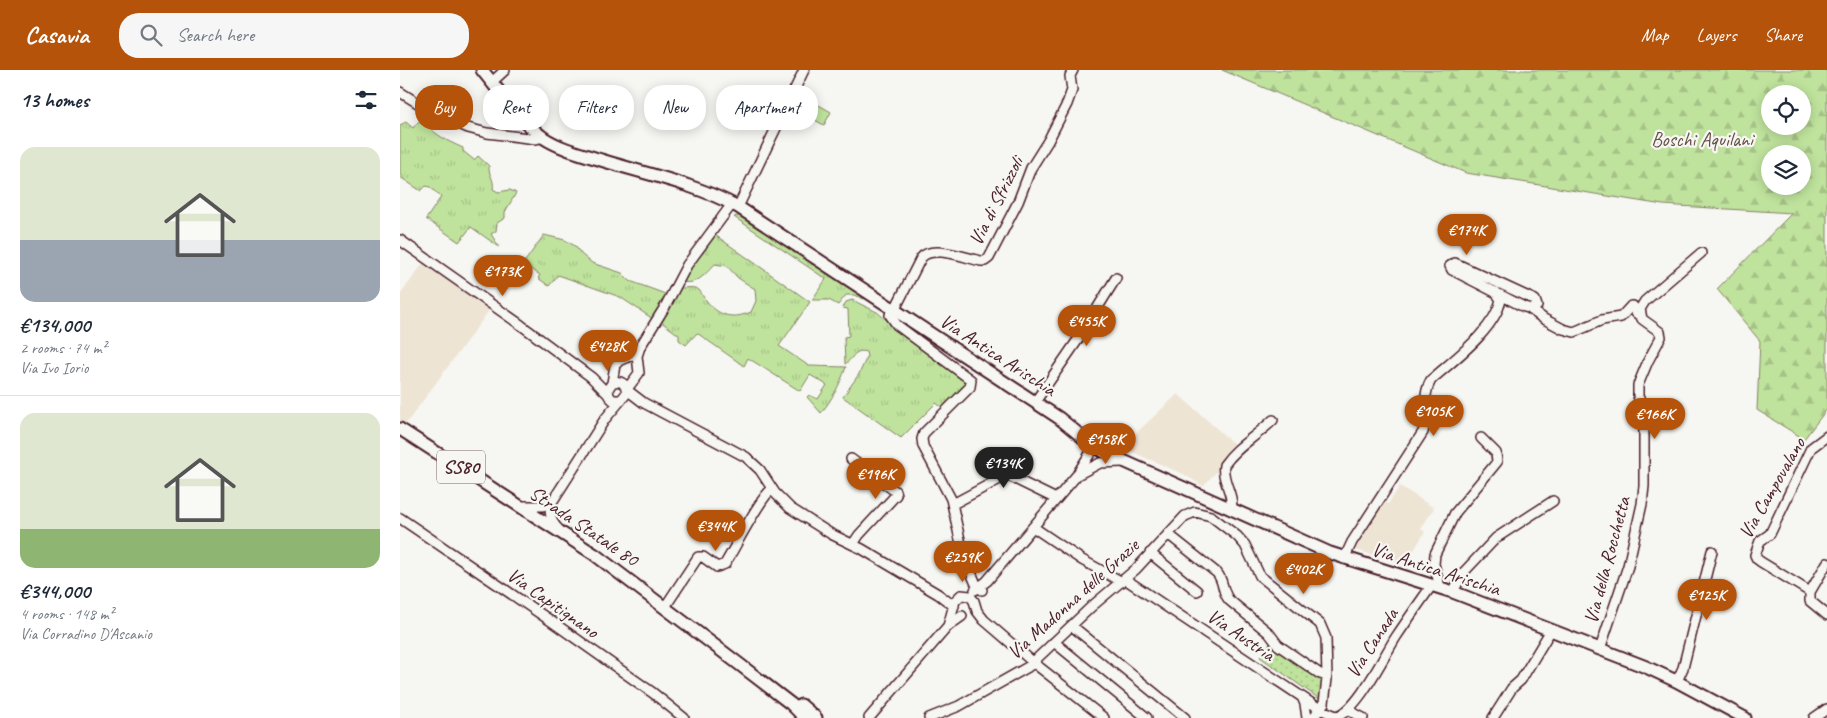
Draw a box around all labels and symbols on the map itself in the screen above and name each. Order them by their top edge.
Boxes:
park label: Boschi Aquilani [1651,127,1755,152]
street label: Via di Sfrizzoli [963,151,1030,249]
pin: €174K [1432,214,1502,256]
pin: €173K [468,254,538,297]
pin: €455K [1052,304,1122,347]
street label: Via Antica Arischia [935,308,1062,403]
pin: €428K [573,330,643,372]
pin: €105K [1399,394,1469,437]
pin: €166K [1620,398,1690,440]
pin: €158K [1071,422,1141,465]
street label: Via Campovalano [1733,432,1811,543]
pin: €134K [969,446,1039,489]
road number: SS80 [437,451,485,484]
pin: €196K [841,458,911,500]
street label: Strada Statale 80 [525,480,645,573]
street label: Via della Rocchetta [1578,493,1636,626]
pin: €344K [681,510,751,552]
street label: Via Madonna delle Grazie [1002,532,1145,665]
street label: Via Antica Arischia [1369,536,1505,602]
pin: €259K [928,540,998,583]
pin: €402K [1269,552,1339,595]
street label: Via Capitignano [502,562,604,644]
pin: €125K [1672,578,1742,621]
street label: Via Canada [1340,602,1405,682]
street label: Via Austria [1202,603,1281,668]

